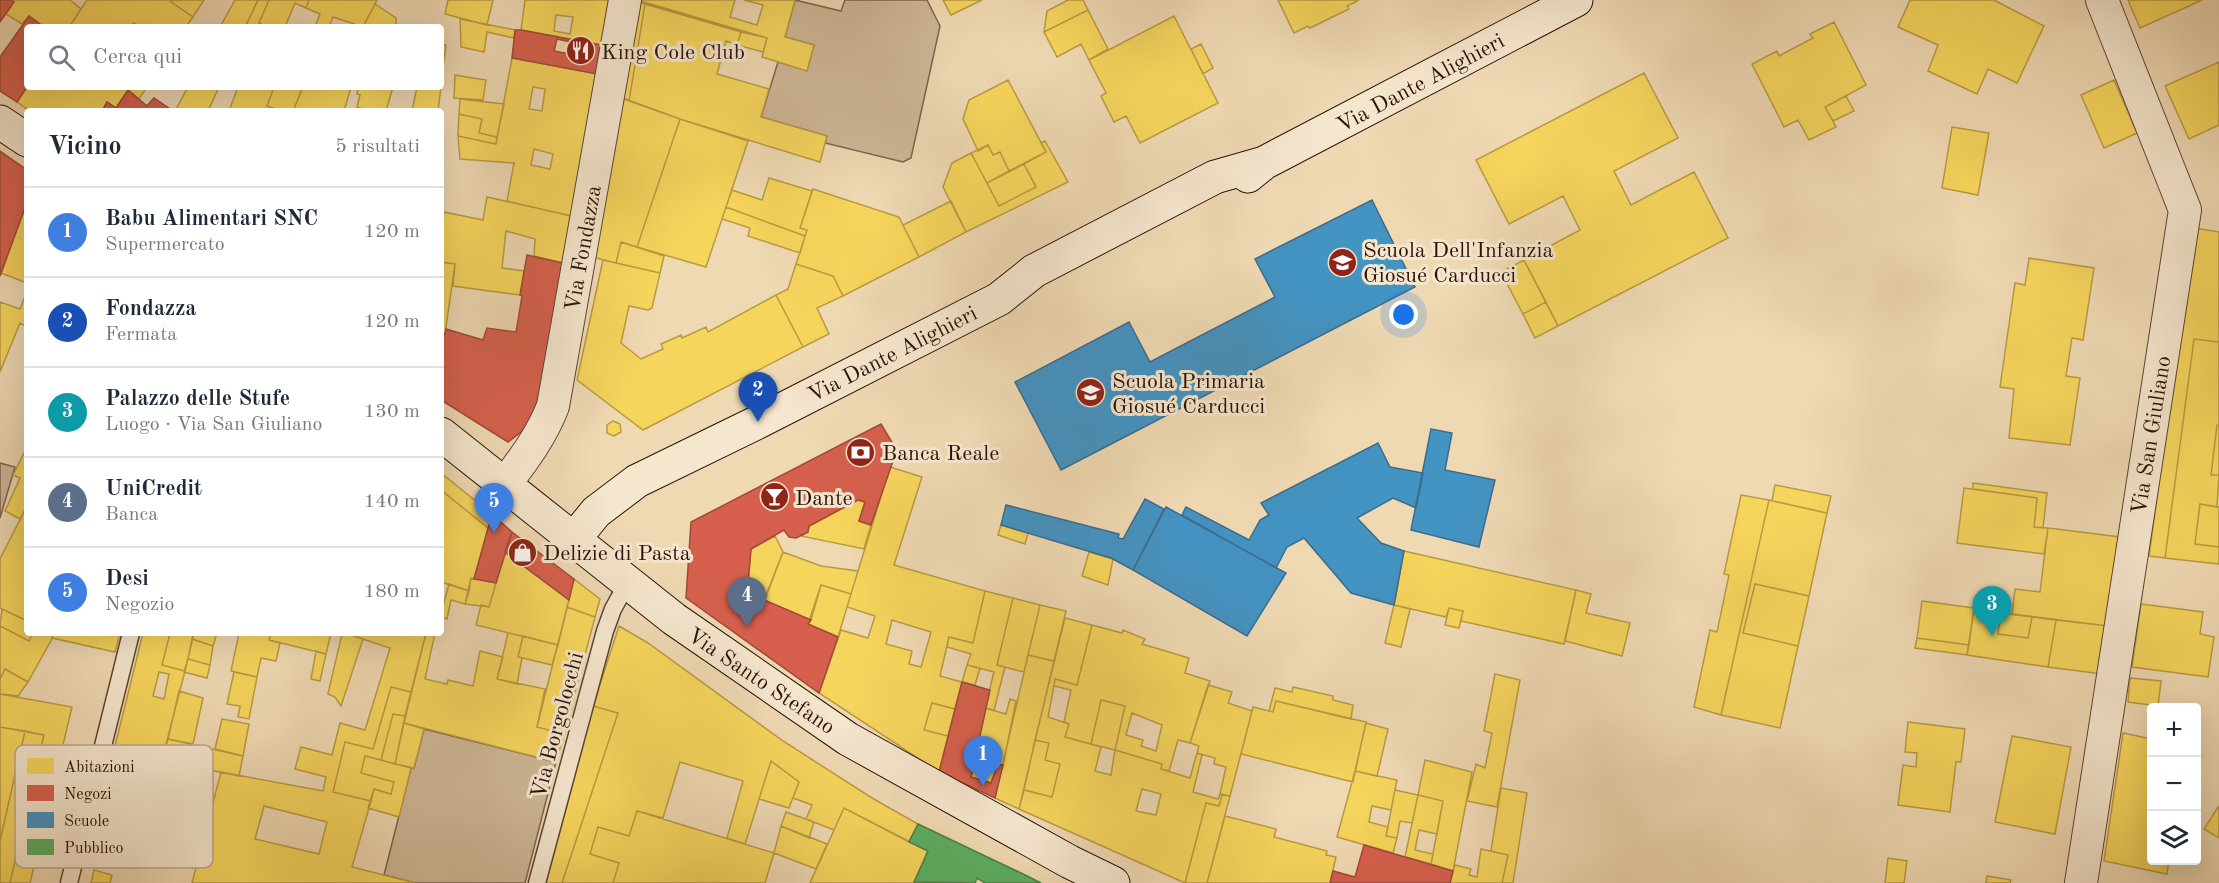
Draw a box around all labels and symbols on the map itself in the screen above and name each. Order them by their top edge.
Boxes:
street label: Via Dante Alighieri [1333,30,1508,137]
restaurant icon: King Cole Club [564,35,596,67]
place label: King Cole Club [601,42,745,64]
street label: Via Fondazza [562,183,606,313]
place label: Scuola Dell'Infanzia Giosué Carducci [1363,240,1553,287]
school or university icon: Scuola Dell'Infanzia Giosué Carducci [1326,246,1358,278]
your location [1389,300,1418,329]
street label: Via Dante Alighieri [805,303,981,407]
street label: Via San Giuliano [2129,354,2175,516]
place label: Scuola Primaria Giosué Carducci [1112,371,1265,418]
pin: 2 [738,372,777,422]
school or university icon: Scuola Primaria Giosué Carducci [1075,377,1107,409]
bank icon: Banca Reale [845,436,877,468]
place label: Banca Reale [882,443,999,465]
bar icon: Dante [758,481,790,513]
pin: 5 [474,484,514,533]
place label: Dante [795,488,853,510]
shop icon: Delizie di Pasta [506,536,538,568]
place label: Delizie di Pasta [543,543,691,565]
pin: 4 [728,578,766,627]
pin: 3 [1972,586,2012,636]
street label: Via Santo Stefano [683,624,839,739]
street label: Via Borgolocchi [528,650,588,801]
pin: 1 [964,736,1002,786]
legend [15,745,213,868]
text: Abitazioni [64,760,135,776]
text: Negozi [64,787,112,803]
text: Scuole [64,814,109,830]
text: Pubblico [64,841,123,857]

